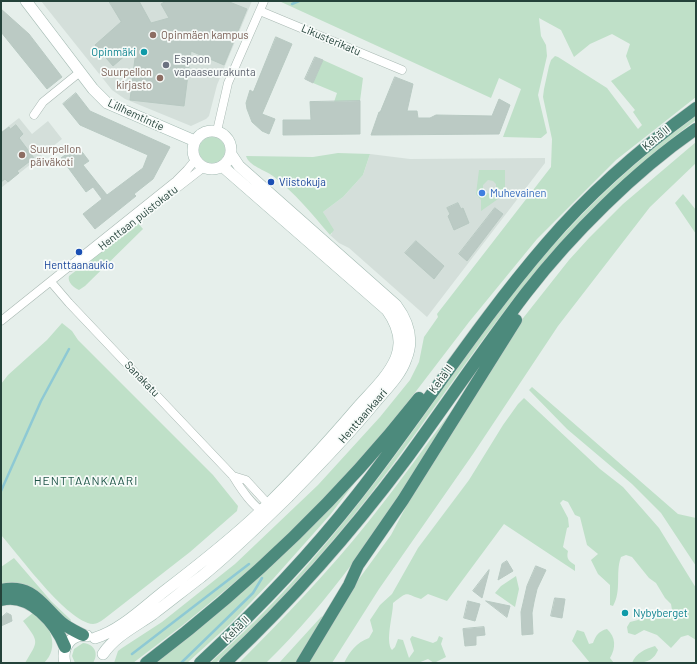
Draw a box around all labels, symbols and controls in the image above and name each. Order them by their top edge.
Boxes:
street label: Likusterikatu [299,22,363,58]
place label: Opinmäen kampus [161,28,249,42]
marker: Opinmäen kampus [148,30,158,40]
place label: Opinmäki [91,45,136,59]
marker: Opinmäki [139,47,149,57]
place label: Espoon vapaaseurakunta [174,52,256,78]
marker: Espoon vapaaseurakunta [161,60,171,70]
place label: Suurpellon kirjasto [101,65,152,91]
marker: Suurpellon kirjasto [155,73,165,83]
street label: Lillhemtintie [106,96,166,134]
street label: Kehä II [639,123,673,153]
place label: Suurpellon päiväkoti [30,142,81,168]
marker: Suurpellon päiväkoti [17,150,27,160]
place label: Viistokuja [279,175,326,189]
marker: Viistokuja [266,177,276,187]
street label: Henttaan puistokatu [96,183,180,253]
place label: Muhevainen [490,186,547,200]
marker: Muhevainen [477,188,487,198]
marker: Henttaanaukio [74,247,84,257]
place label: Henttaanaukio [44,258,114,272]
street label: Sanakatu [122,358,162,400]
street label: Kehä II [426,362,456,396]
street label: Henttaankaari [336,386,390,446]
district label: HENTTAANKAARI [34,474,138,488]
place label: Nybyberget [633,606,688,620]
marker: Nybyberget [620,608,630,618]
street label: Kehä II [220,613,252,645]

